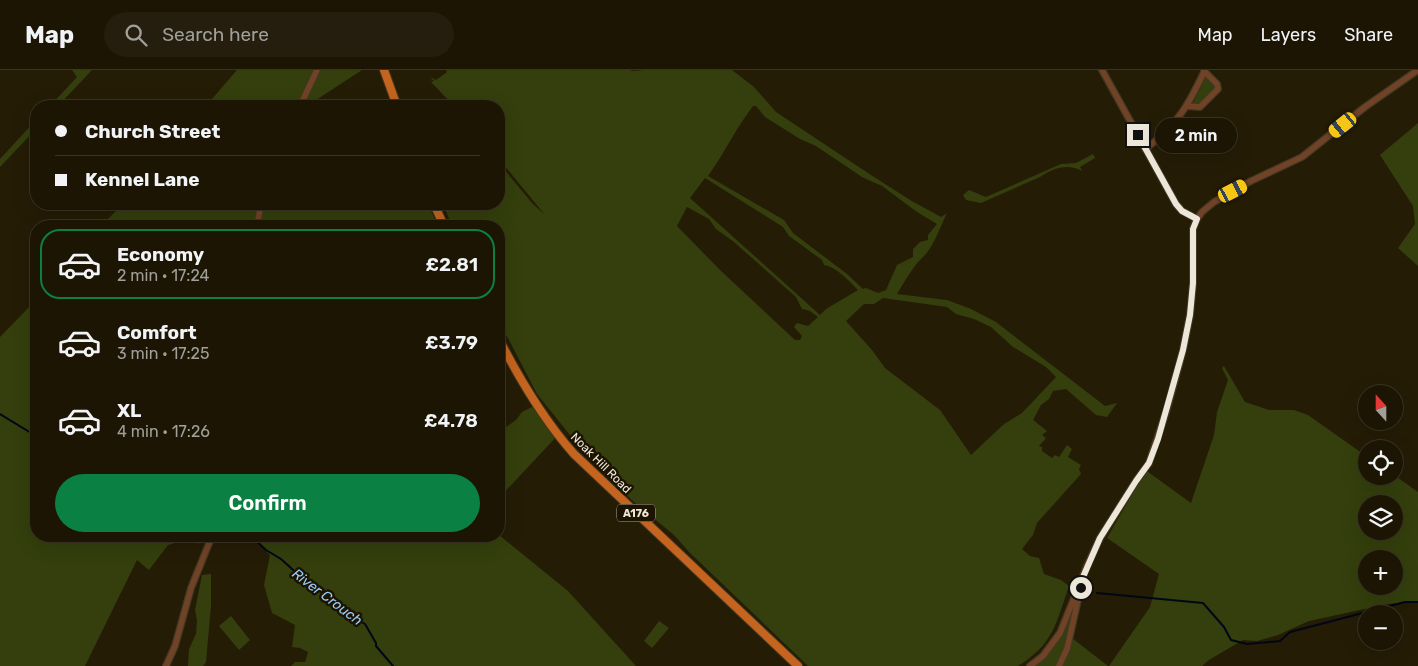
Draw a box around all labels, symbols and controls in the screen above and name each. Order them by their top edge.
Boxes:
search box [104,12,454,57]
text: Map [25,21,74,49]
icon: search [122,21,150,49]
text: Search here [162,23,269,46]
text: Map [1198,24,1233,46]
text: Layers [1261,24,1316,46]
text: Share [1344,24,1393,46]
car [1326,110,1359,140]
callout: 2 min [1156,118,1238,152]
text: Church Street [85,120,220,143]
route end [1127,124,1149,146]
text: 2 min [1175,126,1217,145]
text: Kennel Lane [85,168,200,191]
car [1216,178,1249,204]
icon: car [57,242,102,287]
text: Economy [117,243,204,266]
text: £2.81 [426,253,478,276]
text: 2 min · 17:24 [117,266,210,285]
icon: car [57,320,102,365]
text: Comfort [117,321,197,344]
text: £3.79 [425,331,478,354]
text: 3 min · 17:25 [117,344,210,363]
north arrow [1358,385,1402,430]
map controls [1358,385,1403,650]
icon: car [57,398,102,443]
text: XL [117,399,141,422]
text: £4.78 [424,409,478,432]
text: 4 min · 17:26 [117,422,210,441]
street label: Noak Hill Road [568,430,634,496]
button: locate [1358,440,1403,485]
button: Confirm [55,474,480,532]
button: layers [1358,495,1403,540]
road number: A176 [617,504,655,522]
button: + [1358,550,1403,595]
water label: River Crouch [288,565,366,629]
route start [1070,577,1092,599]
button: − [1358,605,1403,650]

